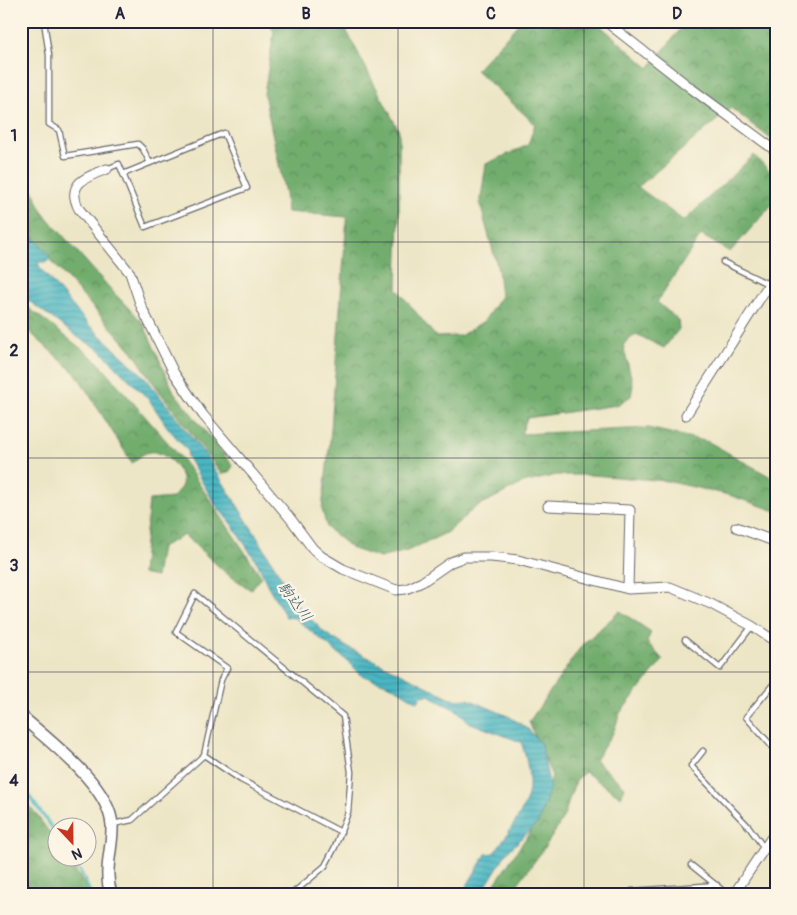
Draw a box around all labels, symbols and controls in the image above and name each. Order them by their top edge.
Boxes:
text: A [115,4,126,24]
text: B [301,4,311,24]
text: C [486,4,496,24]
text: D [672,4,682,24]
text: 1 [11,126,17,146]
text: 2 [10,341,19,361]
text: 3 [10,556,19,576]
water label: 駒込川 [274,578,316,626]
text: 4 [9,771,19,791]
north arrow [48,818,98,868]
text: N [69,844,84,863]

